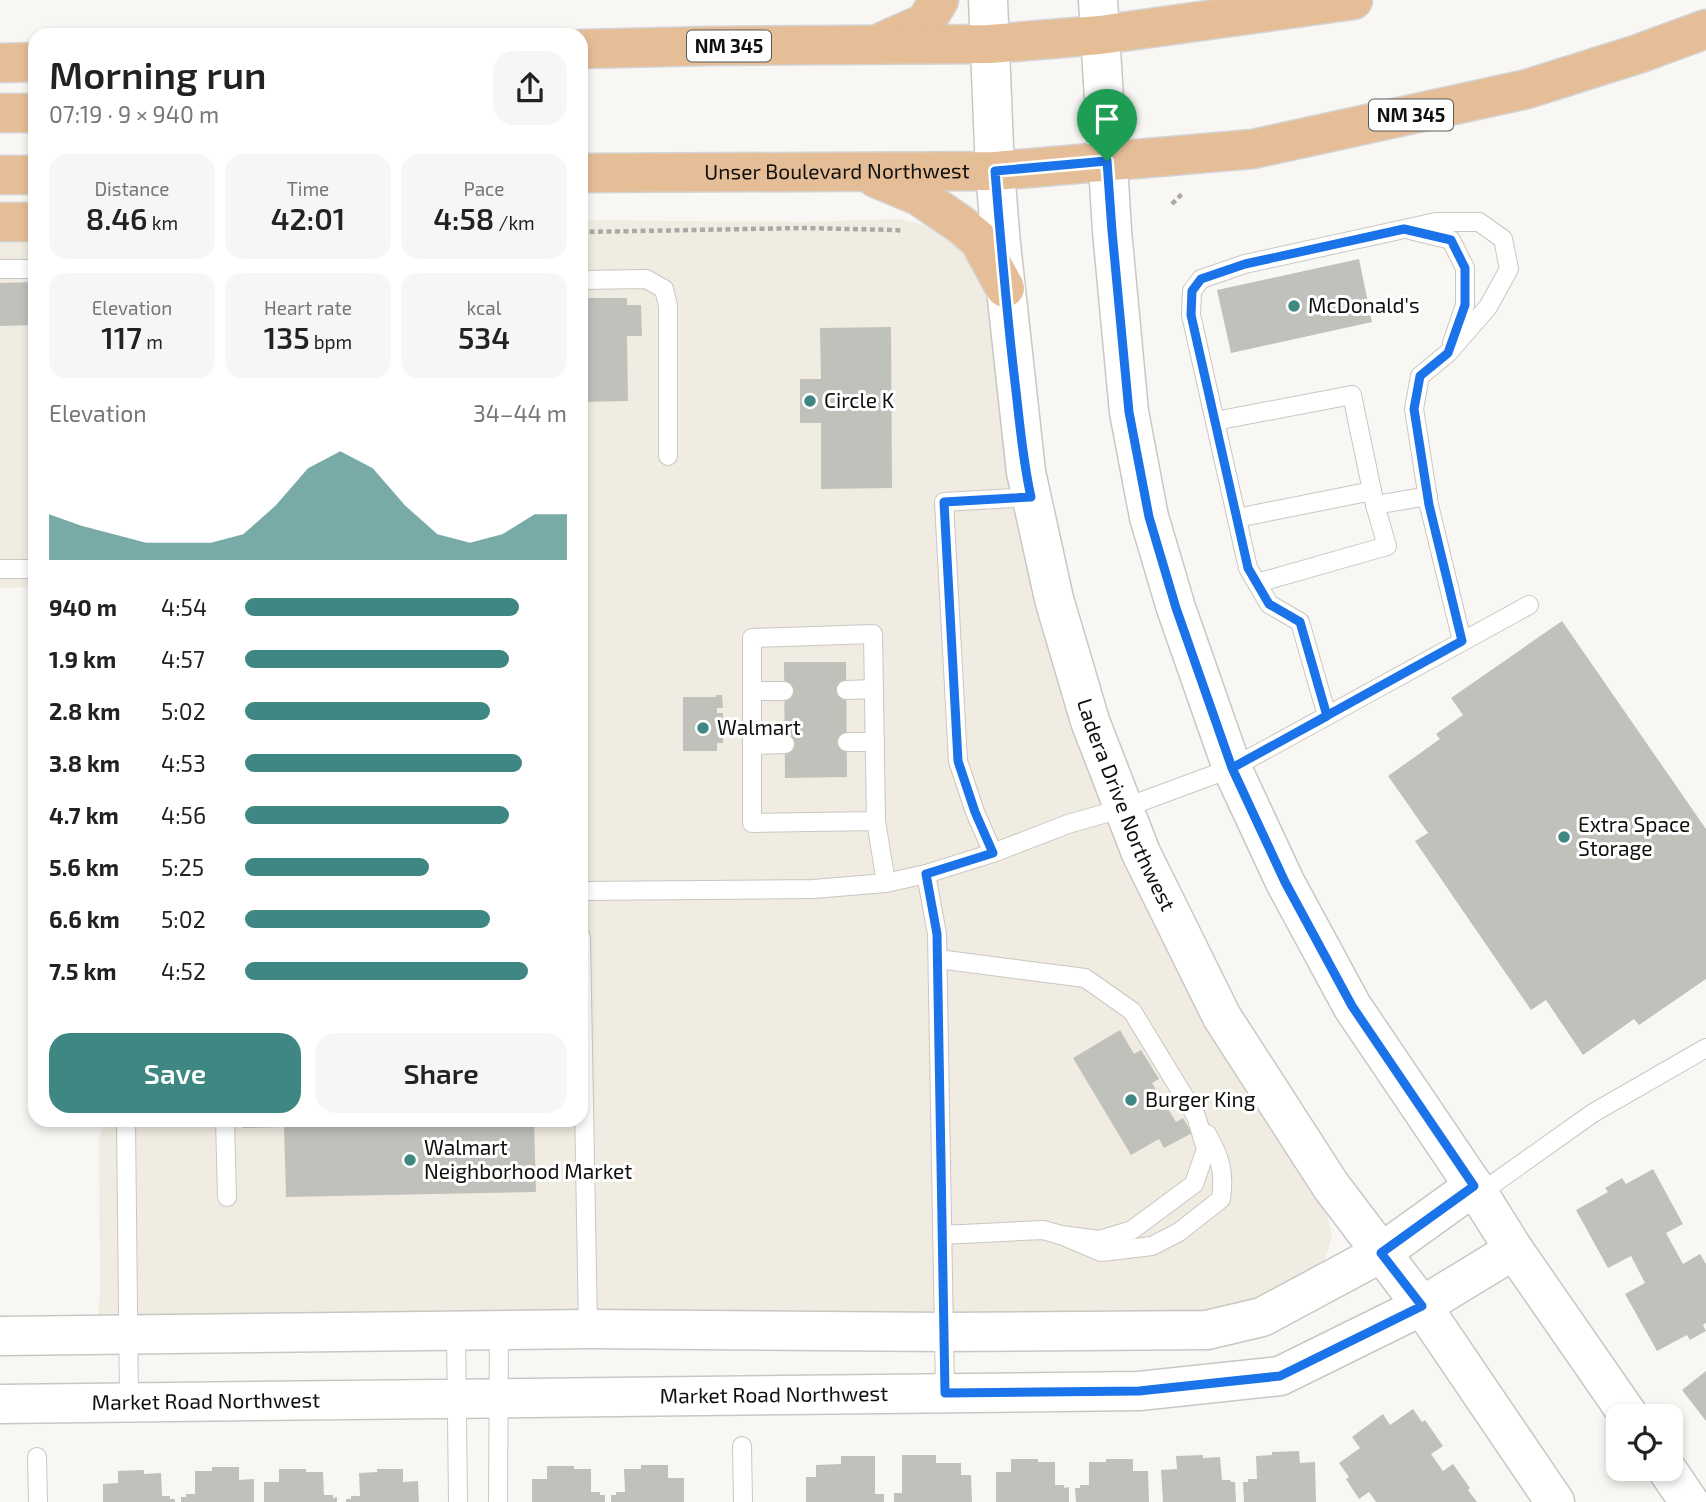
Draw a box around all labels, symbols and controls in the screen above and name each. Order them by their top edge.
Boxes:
road number: NM 345 [687,30,771,61]
text: Morning run [49,51,267,97]
button: share [493,51,567,125]
pin [1077,89,1137,161]
road number: NM 345 [1369,99,1453,130]
text: 07:19 · 9 × 940 m [49,100,219,128]
icon: arrive [1088,100,1126,138]
street label: Unser Boulevard Northwest [704,157,970,183]
text: Distance [94,177,170,200]
text: Time [287,177,329,200]
text: Pace [464,177,504,200]
text: 8.46 [86,200,148,236]
text: 42:01 [271,200,345,236]
text: 4:58 [433,200,494,236]
text: km [148,211,178,234]
text: /km [494,211,535,234]
place label: McDonald's [1308,292,1420,317]
text: Elevation [92,296,172,319]
text: Heart rate [264,296,352,319]
text: kcal [467,296,501,319]
marker: McDonald's [1286,298,1302,314]
text: 117 [101,319,142,355]
text: 135 [264,319,310,355]
text: 534 [458,319,510,355]
text: m [142,330,163,353]
text: bpm [310,330,352,353]
place label: Circle K [824,387,895,412]
marker: Circle K [802,393,818,409]
text: Elevation [49,399,147,427]
text: 34–44 m [473,399,567,427]
text: 940 m [49,593,117,621]
text: 4:54 [161,593,207,621]
text: 1.9 km [49,645,116,673]
text: 4:57 [161,645,205,673]
street label: Ladera Drive Northwest [1073,695,1182,915]
text: 2.8 km [49,697,120,725]
text: 5:02 [161,697,206,725]
place label: Walmart [717,714,801,739]
marker: Walmart [695,720,711,736]
text: 3.8 km [49,749,120,777]
text: 4:53 [161,749,206,777]
text: 4.7 km [49,801,119,829]
text: 4:56 [161,801,206,829]
place label: Extra Space Storage [1578,811,1690,860]
marker: Extra Space Storage [1556,829,1572,845]
text: 5.6 km [49,853,119,881]
text: 5:25 [161,853,204,881]
text: 6.6 km [49,905,120,933]
text: 5:02 [161,905,206,933]
text: 7.5 km [49,957,117,985]
text: 4:52 [161,957,206,985]
button: Save [49,1033,301,1113]
button: Share [315,1033,567,1113]
place label: Burger King [1145,1086,1256,1111]
marker: Burger King [1123,1092,1139,1108]
place label: Walmart Neighborhood Market [424,1134,632,1183]
marker: Walmart Neighborhood Market [402,1152,418,1168]
street label: Market Road Northwest [660,1380,888,1407]
street label: Market Road Northwest [92,1386,320,1414]
map controls [1606,1404,1683,1481]
button: locate [1606,1404,1683,1481]

